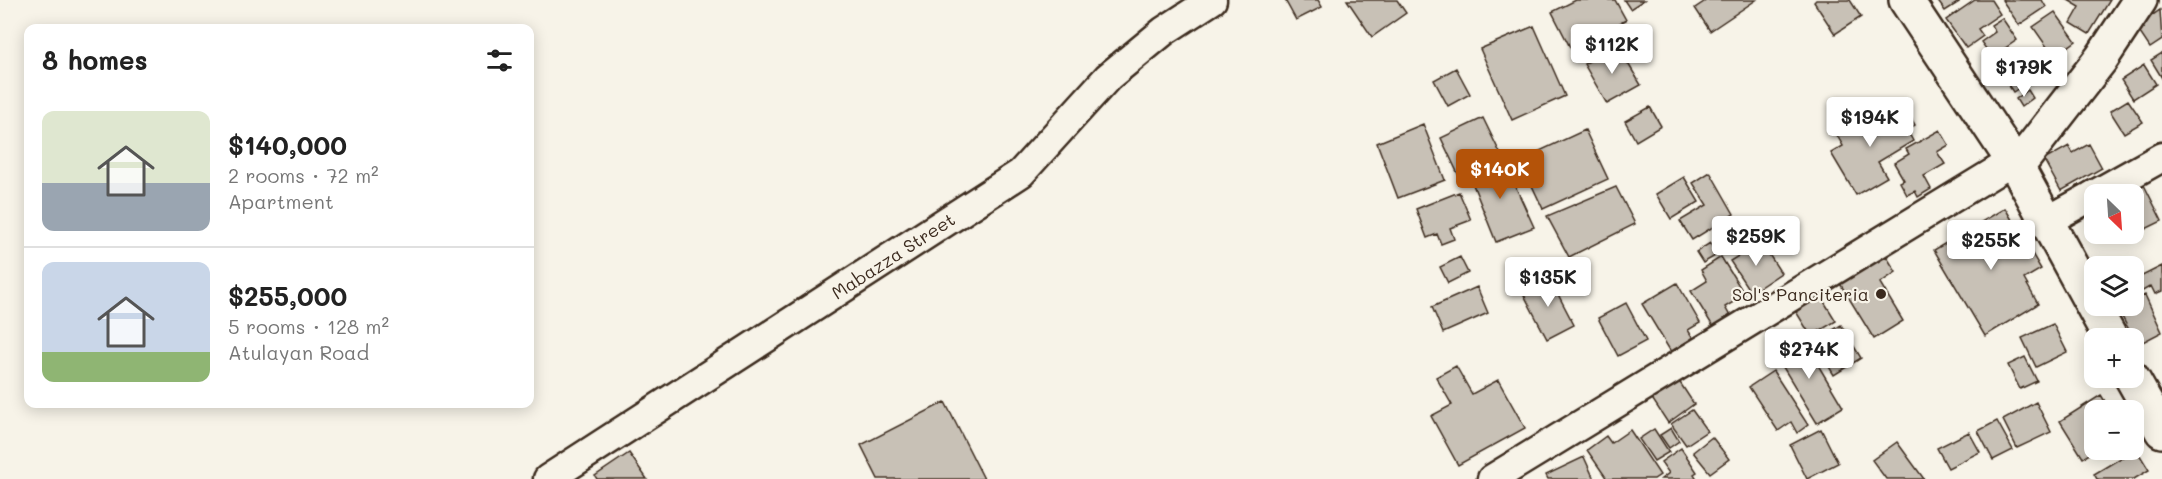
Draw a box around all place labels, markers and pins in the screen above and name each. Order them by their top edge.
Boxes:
pin: $112K [1570,24,1654,75]
pin: $179K [1982,47,2066,98]
pin: $194K [1828,97,1912,148]
pin: $140K [1458,149,1542,200]
pin: $259K [1714,216,1798,267]
pin: $255K [1949,220,2033,271]
pin: $135K [1506,257,1590,308]
place label: Sol's Panciteria [1732,282,1869,306]
marker: Sol's Panciteria [1874,287,1888,301]
pin: $274K [1767,329,1851,380]

